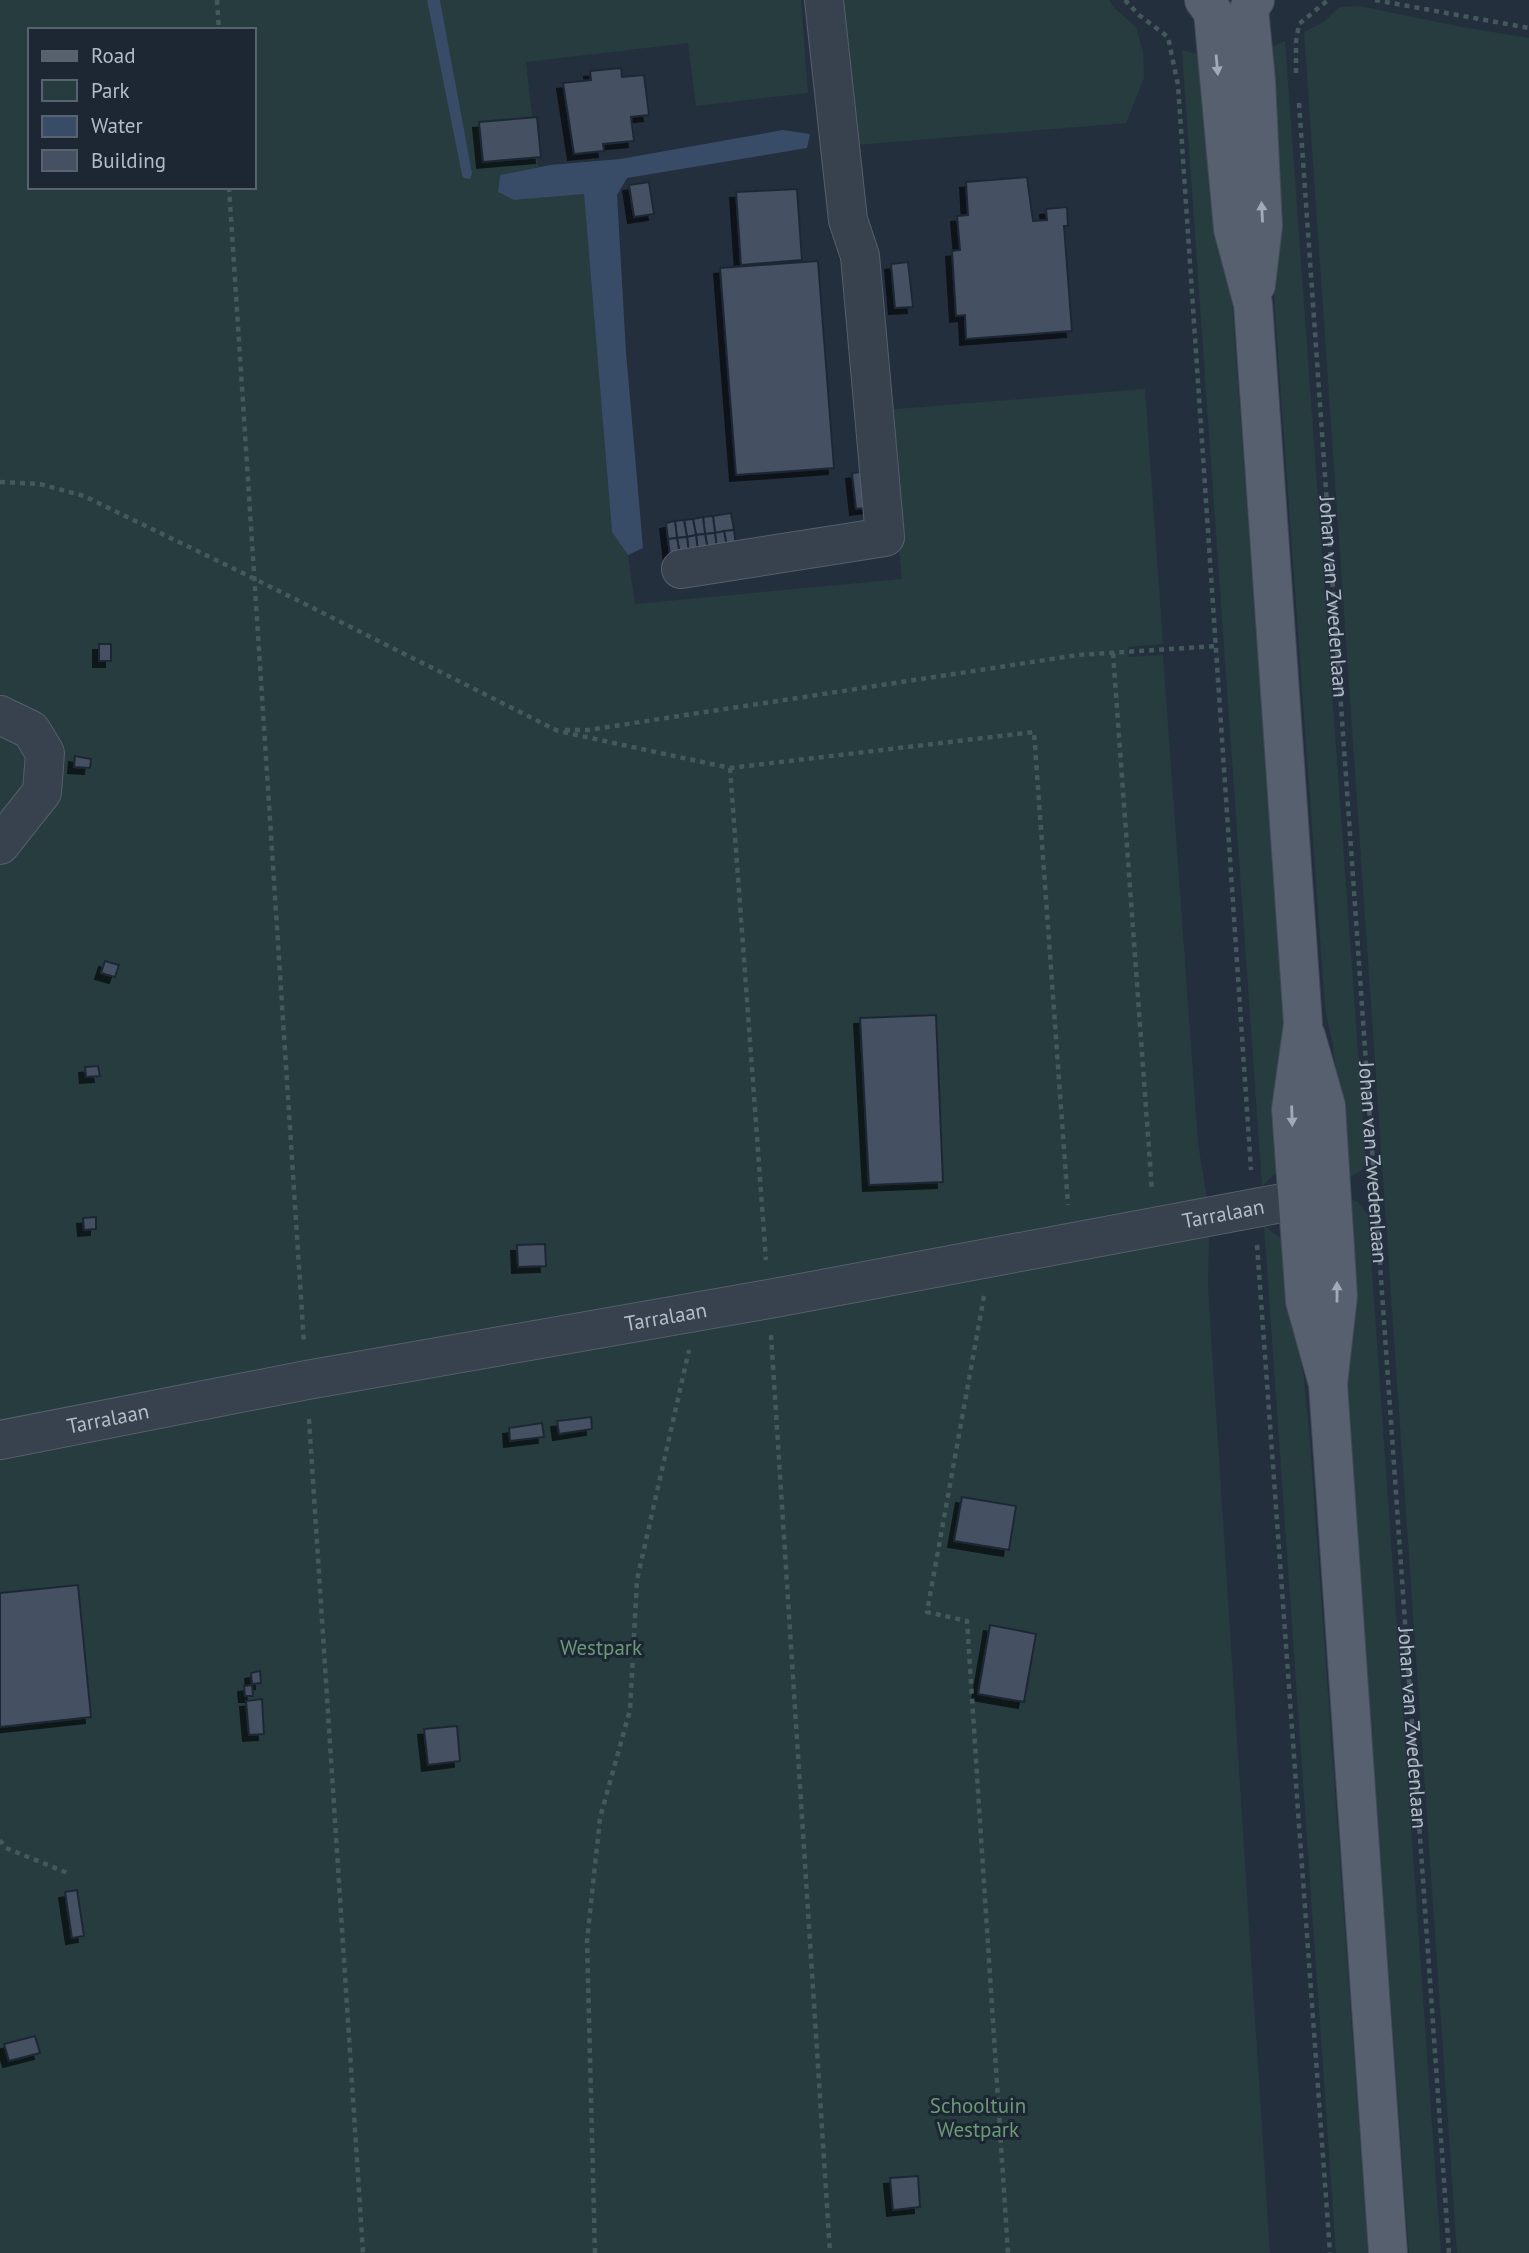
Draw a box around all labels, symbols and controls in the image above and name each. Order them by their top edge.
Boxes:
legend [28,28,256,189]
text: Road [91,42,135,69]
one-way arrow [1212,54,1223,76]
text: Park [91,77,130,104]
text: Water [91,112,143,139]
text: Building [91,147,166,174]
one-way arrow [1257,201,1268,223]
street label: Johan van Zwedenlaan [1313,494,1354,698]
street label: Johan van Zwedenlaan [1353,1060,1394,1264]
one-way arrow [1286,1106,1298,1128]
street label: Tarralaan [1180,1193,1266,1234]
one-way arrow [1331,1281,1343,1303]
street label: Tarralaan [622,1296,709,1337]
street label: Tarralaan [65,1397,151,1440]
street label: Johan van Zwedenlaan [1392,1625,1433,1830]
park label: Westpark [560,1634,642,1661]
park label: Schooltuin Westpark [930,2092,1026,2143]

